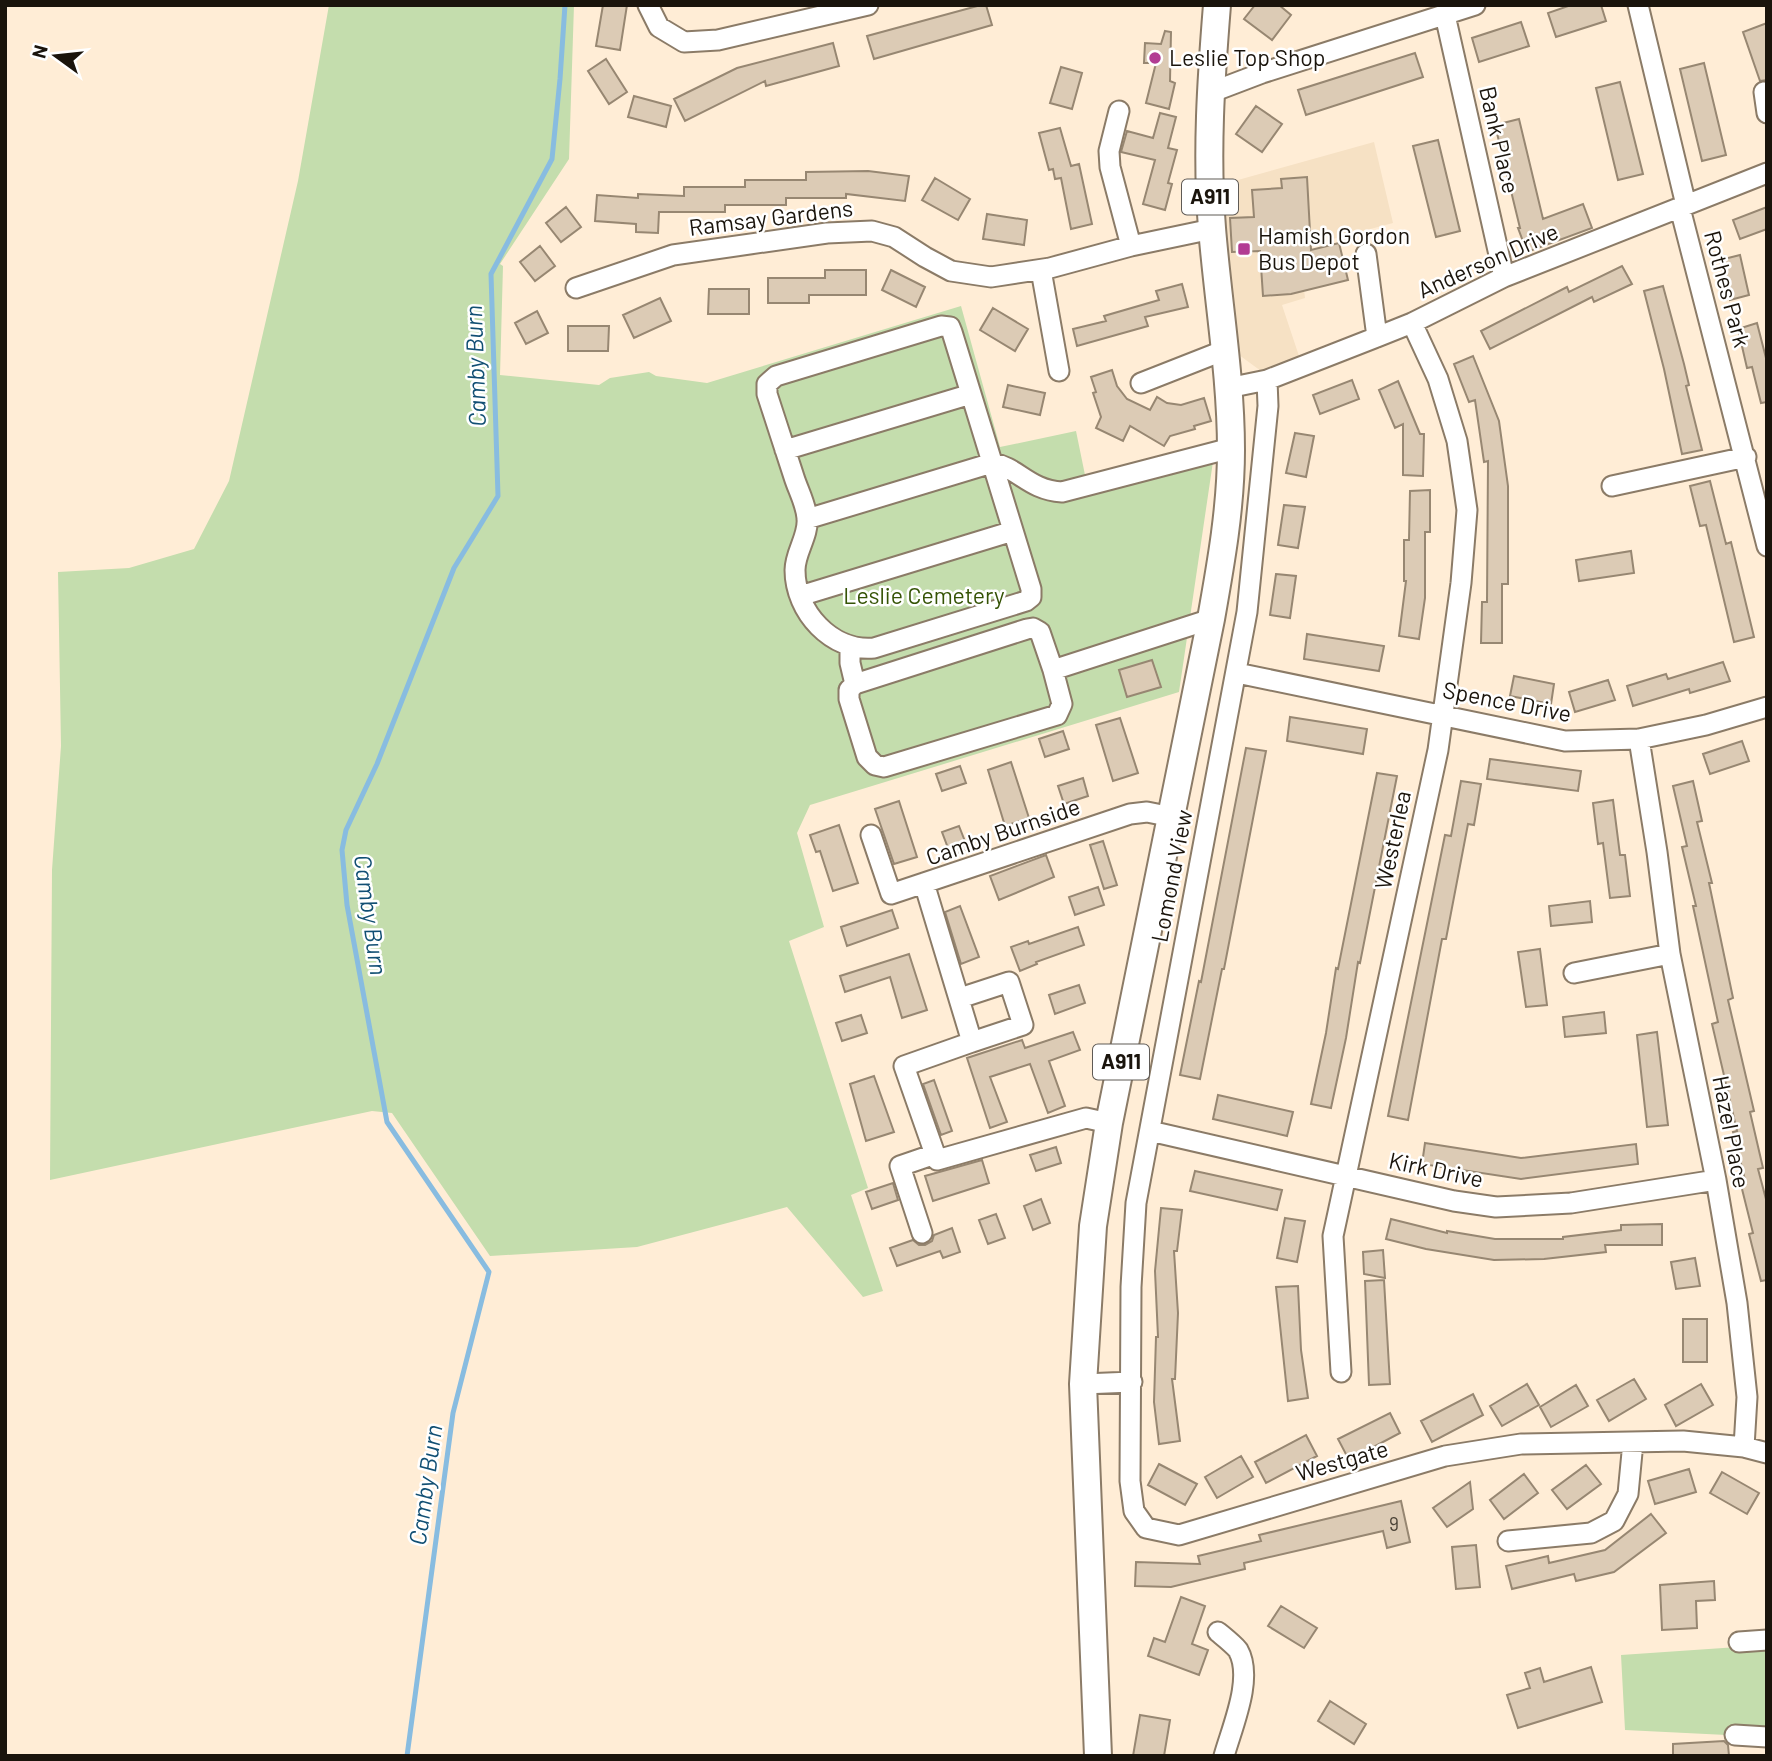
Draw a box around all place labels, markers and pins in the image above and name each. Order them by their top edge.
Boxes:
place label: Leslie Top Shop [1169,43,1325,71]
marker: Leslie Top Shop [1147,50,1163,66]
place label: Hamish Gordon Bus Depot [1258,221,1410,275]
marker: Hamish Gordon Bus Depot [1236,241,1252,257]

